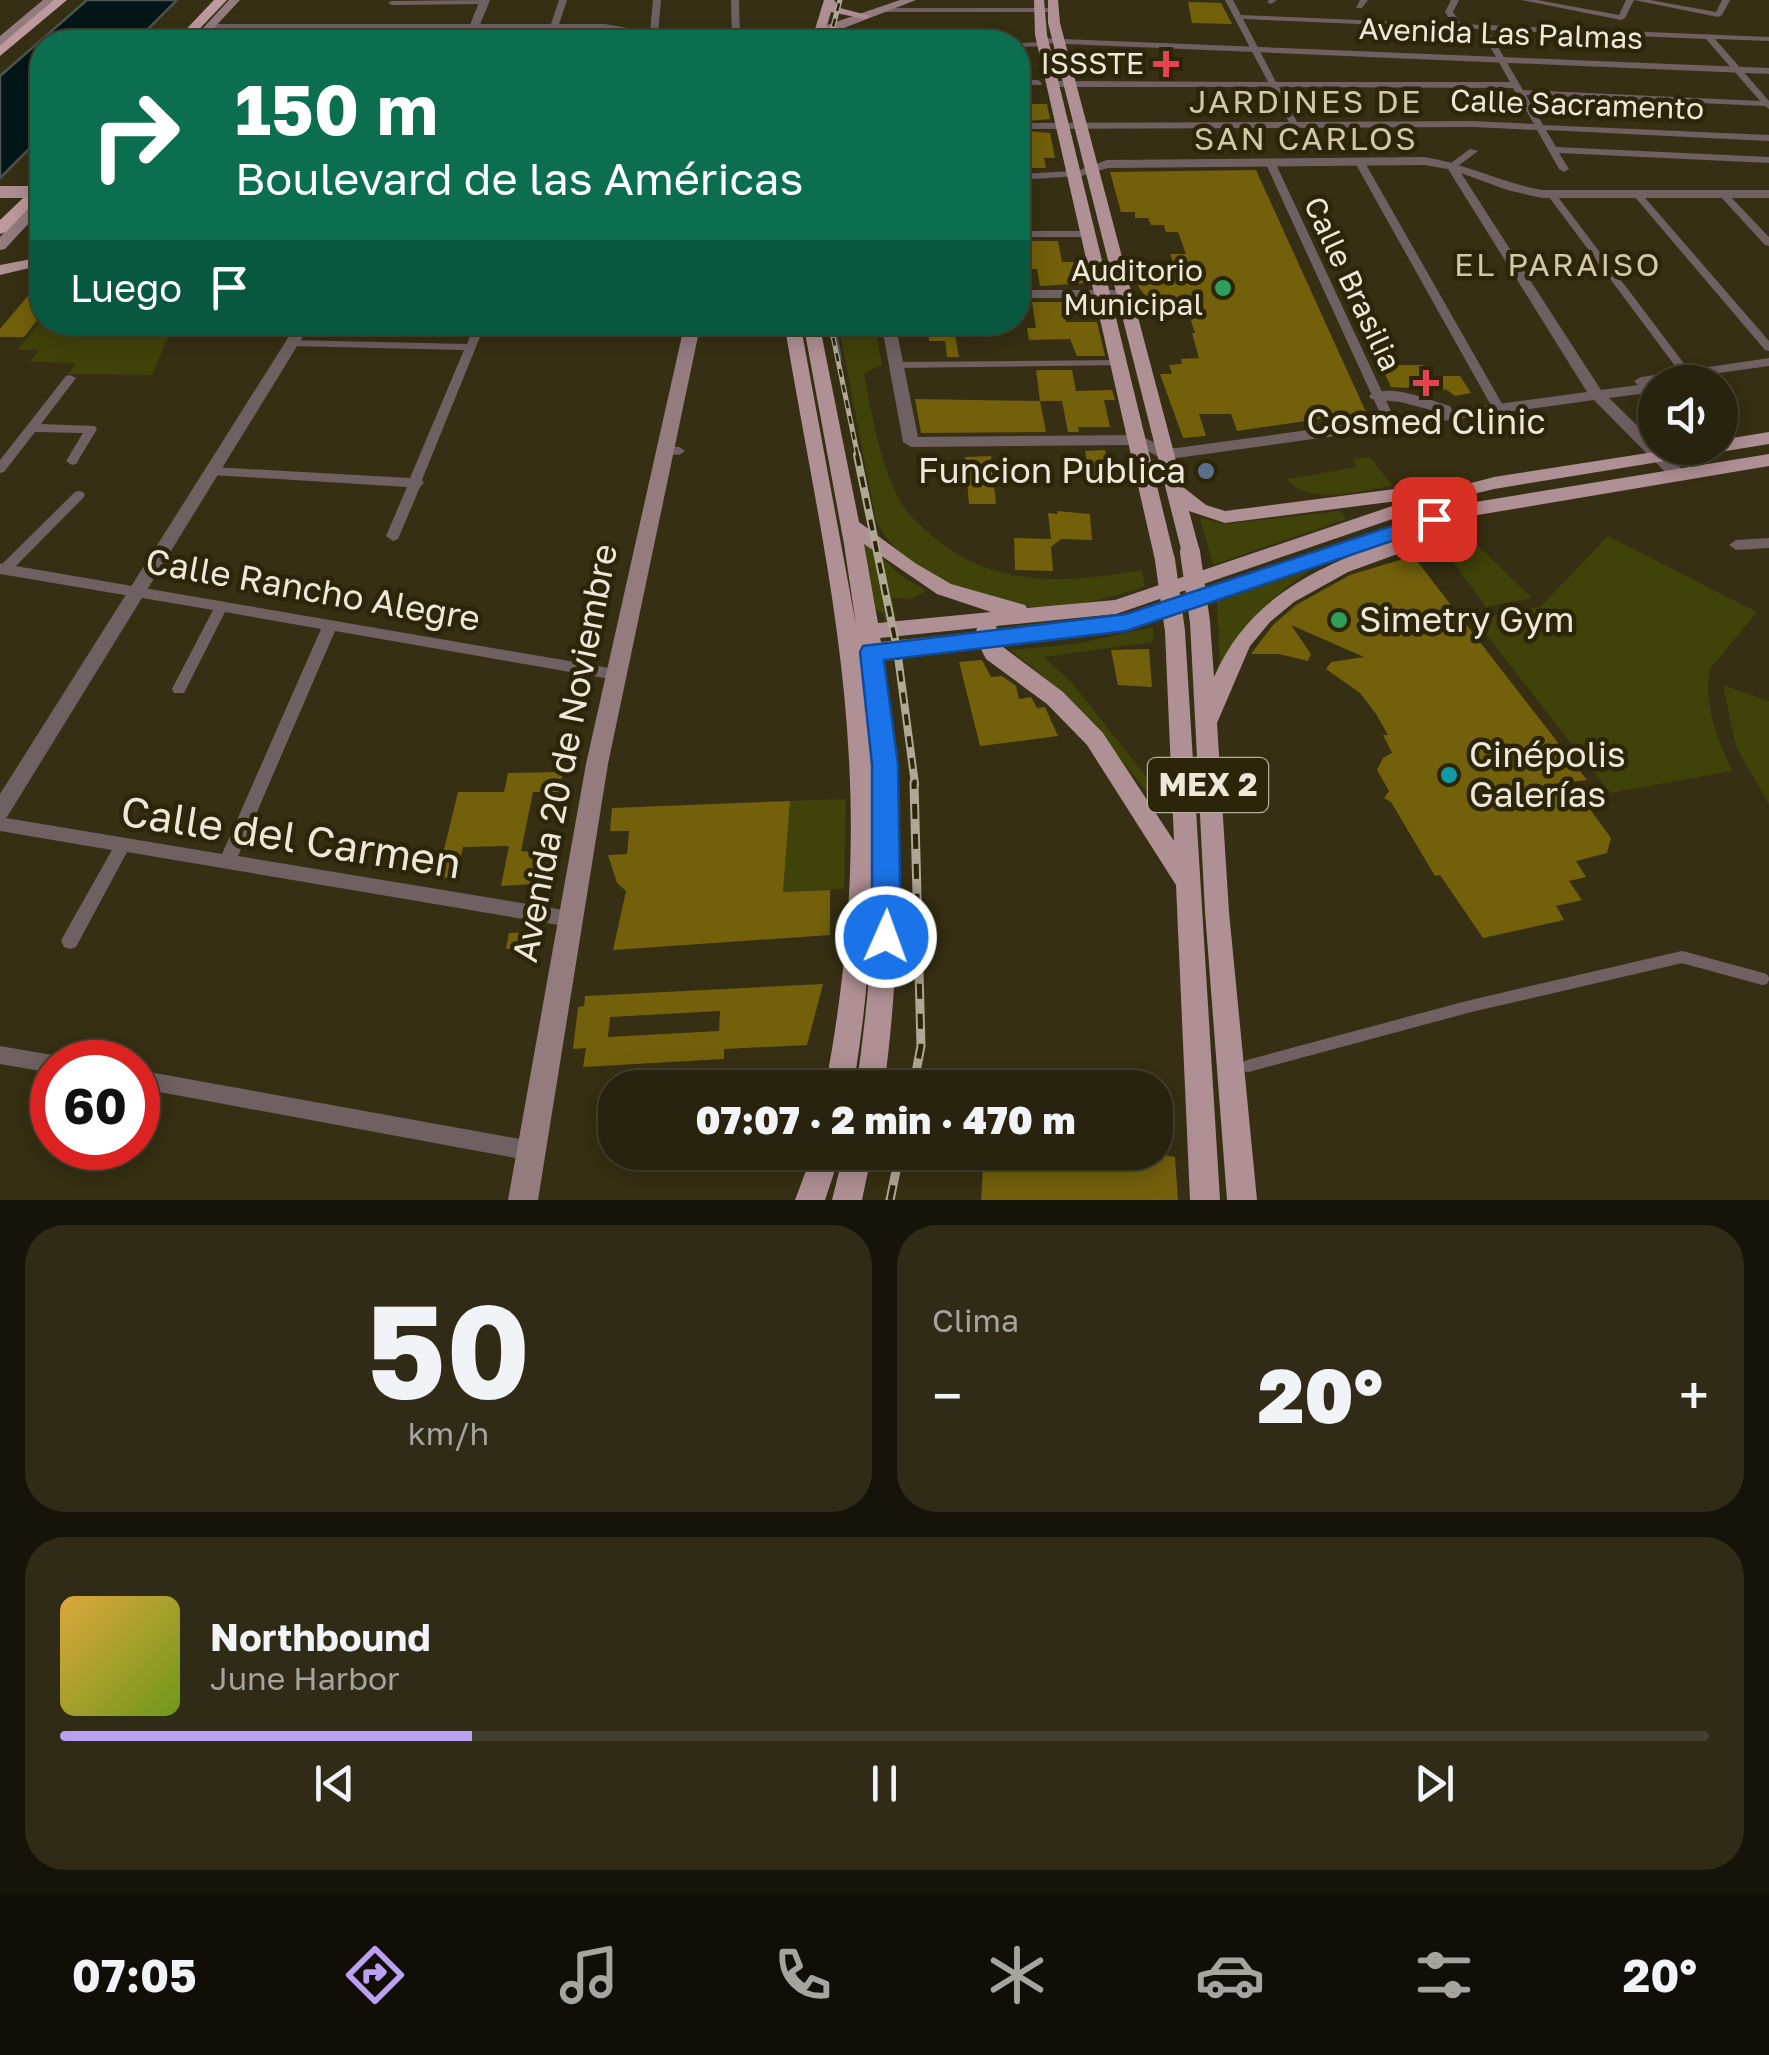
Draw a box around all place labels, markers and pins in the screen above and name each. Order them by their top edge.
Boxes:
place label: ISSSTE [1040,45,1144,81]
marker: ISSSTE [1153,51,1179,77]
place label: Auditorio Municipal [1063,252,1203,322]
marker: Auditorio Municipal [1212,277,1234,299]
marker: Cosmed Clinic [1413,370,1439,396]
place label: Cosmed Clinic [1306,400,1546,442]
place label: Funcion Publica [918,449,1186,491]
marker: Funcion Publica [1195,460,1217,482]
pin [1392,477,1477,562]
place label: Simetry Gym [1359,598,1574,640]
marker: Simetry Gym [1328,609,1350,631]
place label: Cinépolis Galerías [1469,733,1626,815]
marker: Cinépolis Galerías [1438,764,1460,786]

